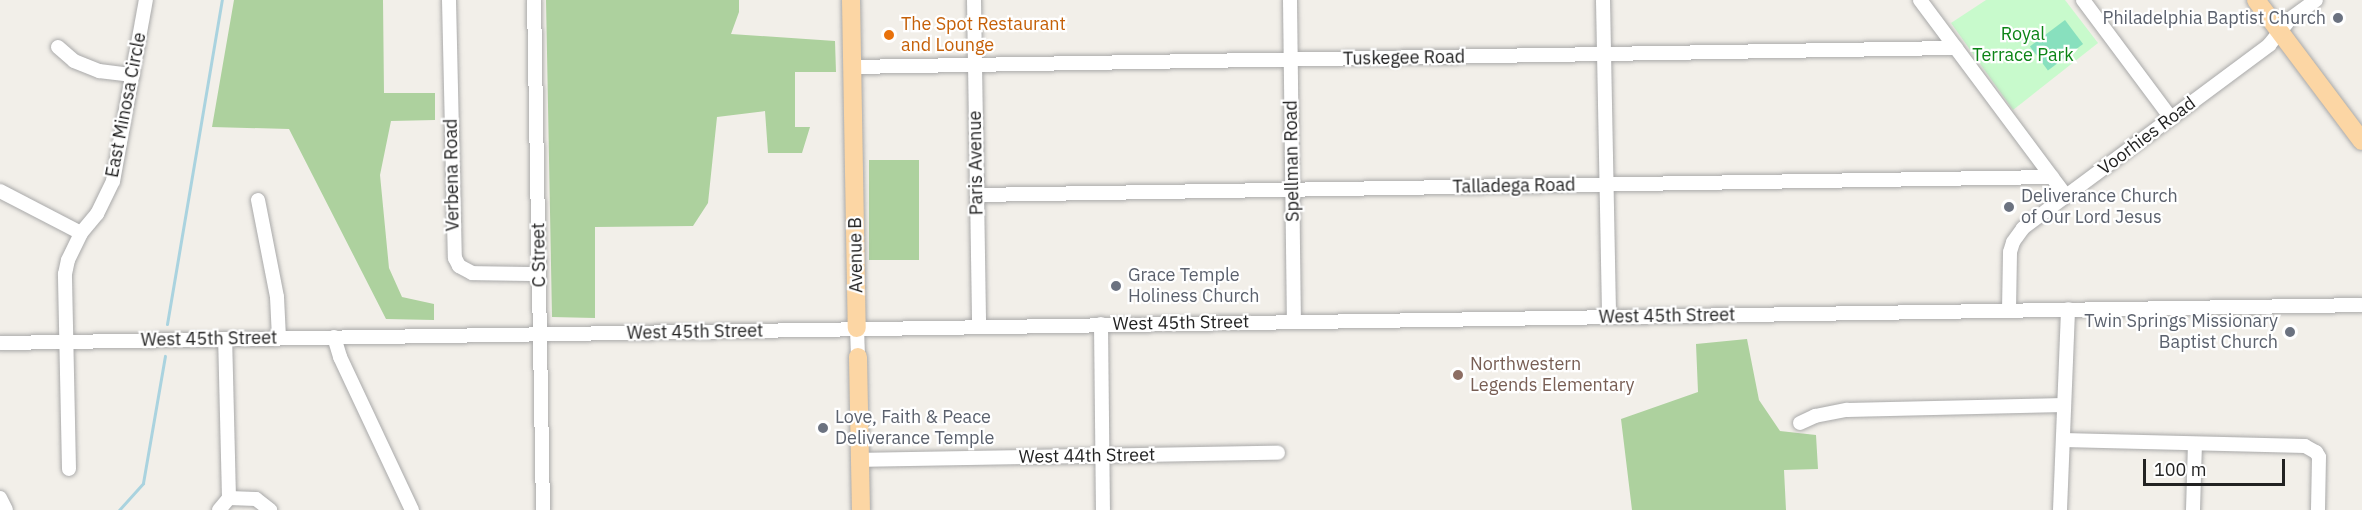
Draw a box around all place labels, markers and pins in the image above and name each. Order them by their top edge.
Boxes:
place label: Philadelphia Baptist Church [2102,7,2326,29]
marker: Philadelphia Baptist Church [2331,11,2345,25]
place label: The Spot Restaurant and Lounge [901,14,1066,57]
marker: The Spot Restaurant and Lounge [882,28,896,42]
place label: Deliverance Church of Our Lord Jesus [2021,186,2178,228]
marker: Deliverance Church of Our Lord Jesus [2002,200,2016,214]
place label: Grace Temple Holiness Church [1128,265,1259,308]
marker: Grace Temple Holiness Church [1109,279,1123,293]
place label: Twin Springs Missionary Baptist Church [2084,311,2278,354]
marker: Twin Springs Missionary Baptist Church [2283,325,2297,339]
place label: Northwestern Legends Elementary [1470,354,1634,397]
marker: Northwestern Legends Elementary [1451,368,1465,382]
place label: Love, Faith & Peace Deliverance Temple [835,407,994,450]
marker: Love, Faith & Peace Deliverance Temple [816,421,830,435]

